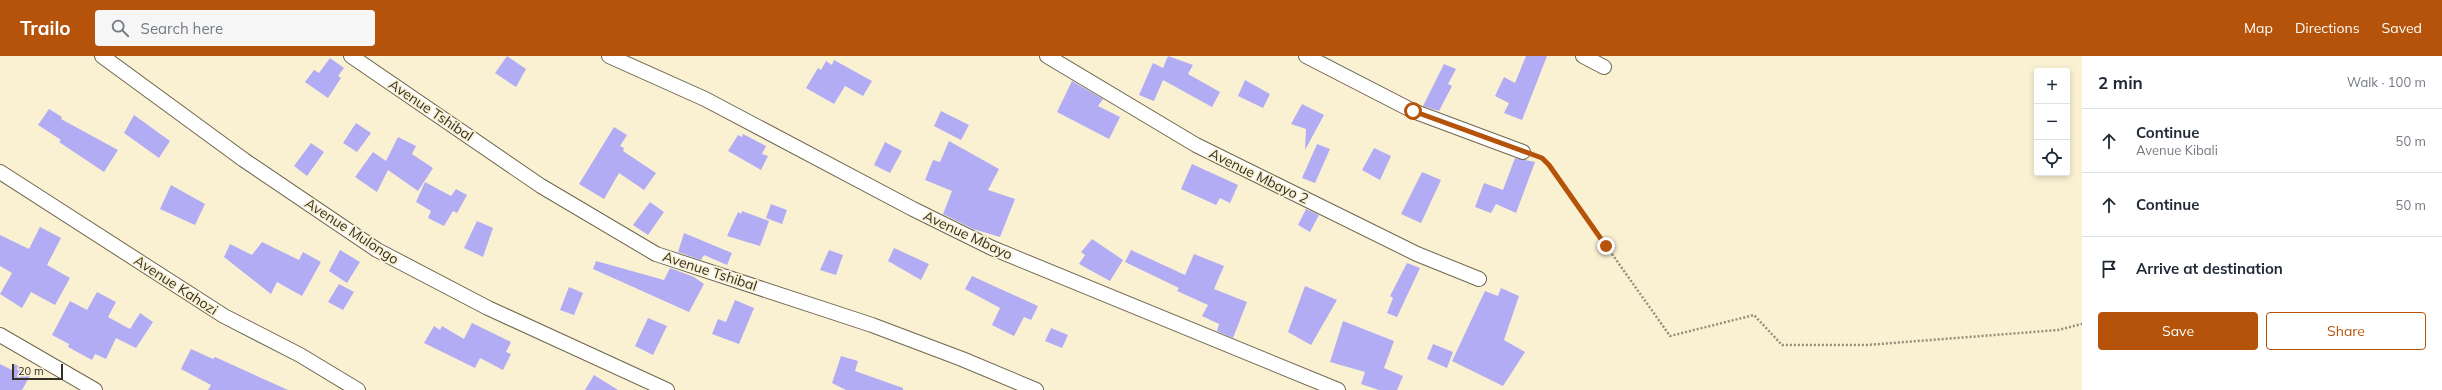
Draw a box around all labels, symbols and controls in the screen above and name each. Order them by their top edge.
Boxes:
search box [95,10,375,46]
text: Trailo [20,16,71,40]
icon: search [109,17,131,39]
text: Search here [141,19,223,38]
text: Map [2244,19,2273,37]
text: Directions [2295,19,2360,37]
text: Saved [2382,19,2422,37]
map controls [2034,68,2070,176]
button: + [2034,68,2070,104]
text: 2 min [2098,72,2143,93]
text: Walk · 100 m [2347,74,2426,90]
street label: Avenue Tshibal [385,75,477,145]
route start [1404,102,1422,120]
button: − [2034,104,2070,140]
text: Continue [2136,123,2199,142]
icon: ahead [2098,130,2120,152]
text: 50 m [2396,133,2426,149]
button: locate [2034,140,2070,176]
text: Avenue Kibali [2136,142,2218,158]
street label: Avenue Mbayo 2 [1206,144,1312,208]
street label: Avenue Mulongo [302,194,402,268]
icon: ahead [2098,194,2120,216]
text: Continue [2136,195,2199,214]
text: 50 m [2396,197,2426,213]
street label: Avenue Mbayo [920,206,1016,264]
route end [1597,237,1615,255]
street label: Avenue Tshibal [660,247,760,295]
street label: Avenue Kahozi [131,251,221,319]
icon: arrive [2098,258,2120,280]
text: Arrive at destination [2136,259,2283,278]
button: Save [2098,312,2258,350]
button: Share [2266,312,2426,350]
scale bar [12,362,63,381]
text: 20 m [18,364,44,378]

